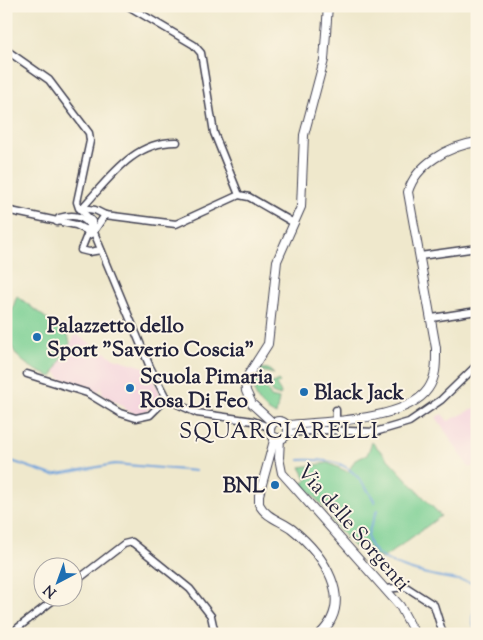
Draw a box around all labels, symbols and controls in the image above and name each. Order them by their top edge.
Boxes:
place label: Palazzetto dello Sport "Saverio Coscia" [47,312,254,366]
marker: Palazzetto dello Sport "Saverio Coscia" [31,331,43,343]
place label: Scuola Pimaria Rosa Di Feo [140,363,274,417]
place label: Black Jack [314,379,405,409]
marker: Scuola Pimaria Rosa Di Feo [124,382,136,394]
marker: Black Jack [298,386,310,398]
district label: SQUARCIARELLI [179,417,379,449]
street label: Via delle Sorgenti [289,458,416,599]
place label: BNL [223,472,265,502]
marker: BNL [269,479,281,491]
north arrow [32,558,82,608]
text: N [40,579,62,602]

